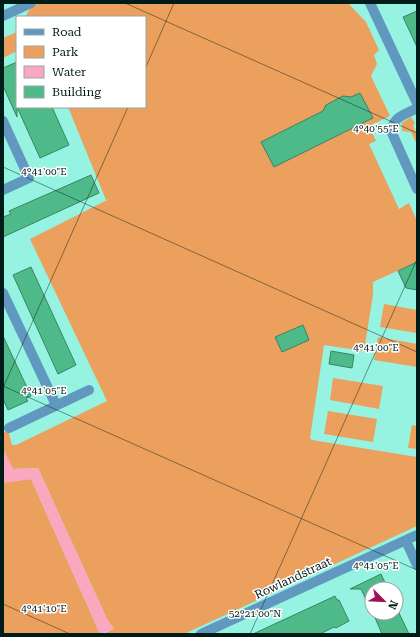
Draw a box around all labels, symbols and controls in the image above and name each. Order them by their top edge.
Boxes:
legend [16,16,146,108]
text: Road [52,25,82,39]
text: Park [52,45,79,59]
text: Water [52,65,86,79]
text: Building [52,85,101,99]
text: 4°40'55"E [353,123,399,134]
text: 4°41'00"E [21,166,67,177]
text: 4°41'00"E [353,342,399,353]
text: 4°41'05"E [21,385,67,396]
street label: Rowlandstraat [252,554,334,602]
text: 4°41'05"E [353,560,399,571]
north arrow [364,581,404,621]
text: N [385,598,400,612]
text: 4°41'10"E [21,603,67,614]
text: 52°21'00"N [229,608,281,619]

